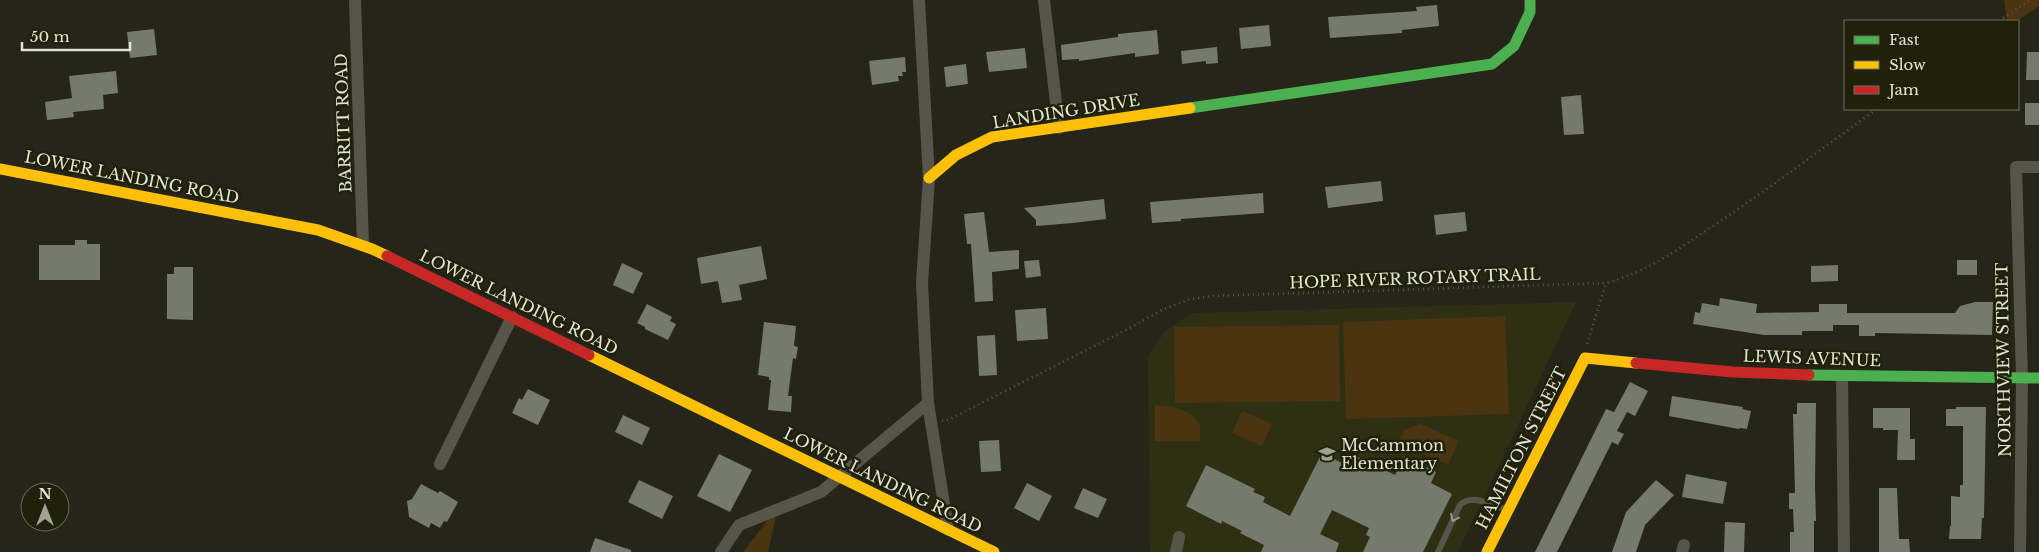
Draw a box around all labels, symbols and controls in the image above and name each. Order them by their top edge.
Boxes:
scale bar [22,20,130,52]
legend [1844,20,2019,110]
text: 50 m [30,27,70,46]
text: Fast [1889,30,1920,49]
street label: BARRITT ROAD [331,53,355,193]
text: Slow [1889,55,1926,74]
text: Jam [1887,80,1919,99]
street label: LANDING DRIVE [991,89,1141,133]
street label: LOWER LANDING ROAD [23,146,241,208]
street label: LOWER LANDING ROAD [417,245,621,359]
street label: NORTHVIEW STREET [1991,263,2015,457]
street label: HOPE RIVER ROTARY TRAIL [1289,264,1541,292]
street label: LEWIS AVENUE [1743,346,1881,370]
street label: HAMILTON STREET [1471,363,1571,533]
street label: LOWER LANDING ROAD [781,423,985,537]
place label: McCammon Elementary [1341,435,1444,473]
school or university icon: McCammon Elementary [1317,444,1337,464]
north arrow [20,482,70,532]
text: N [38,485,52,503]
one-way arrow [1449,513,1460,522]

